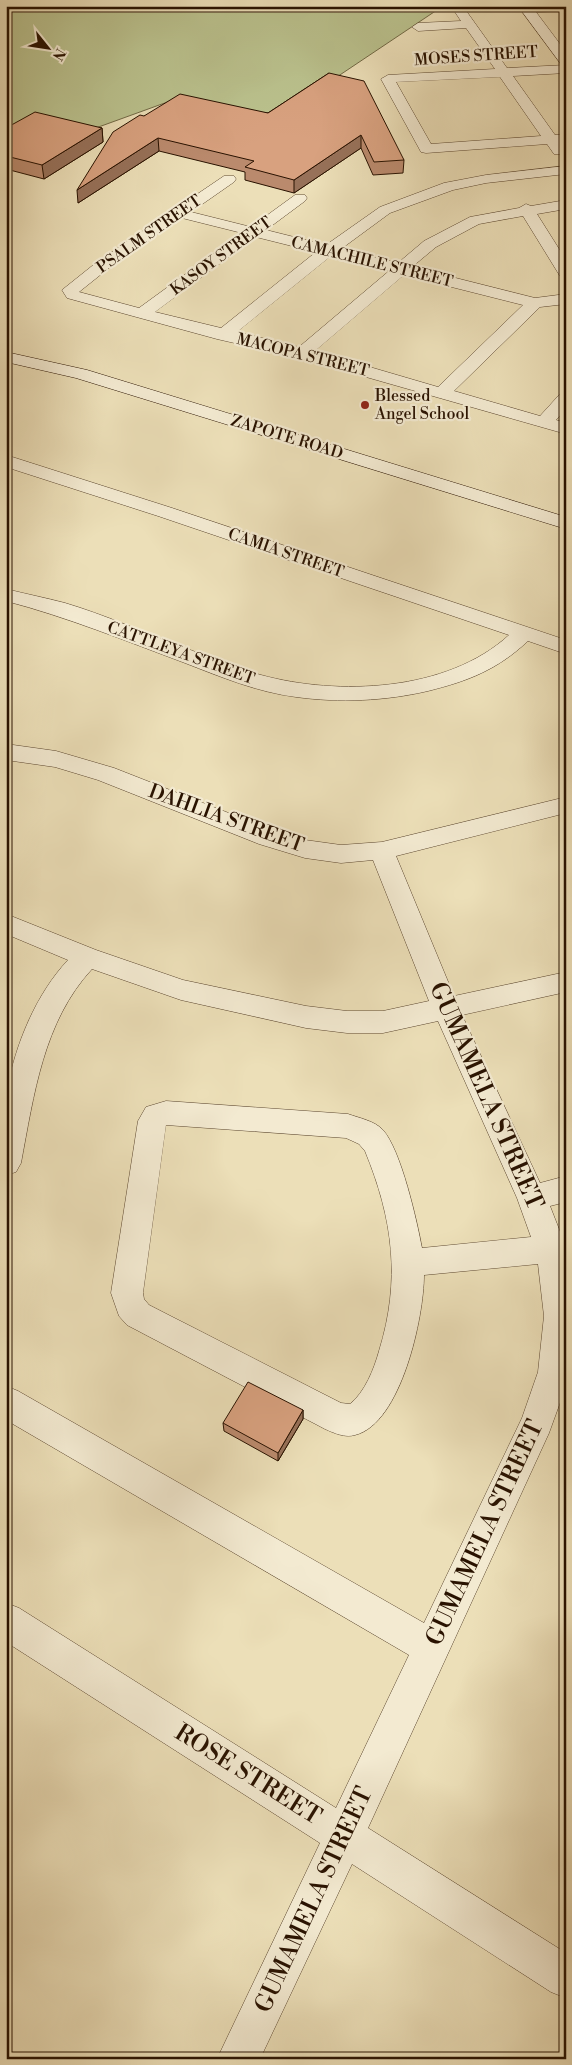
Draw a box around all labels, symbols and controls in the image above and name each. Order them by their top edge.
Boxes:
north arrow [22,22,72,72]
street label: MOSES STREET [413,42,539,70]
text: N [48,45,69,63]
street label: PSALM STREET [93,190,205,278]
street label: KASOY STREET [166,212,276,300]
street label: CAMACHILE STREET [289,232,455,292]
street label: MACOPA STREET [235,329,371,381]
place label: Blessed Angel School [374,386,469,424]
marker: Blessed Angel School [359,399,371,411]
street label: ZAPOTE ROAD [228,410,346,464]
street label: CAMIA STREET [225,524,347,582]
street label: CATTLEYA STREET [105,617,257,689]
street label: DAHLIA STREET [145,779,307,859]
street label: GUMAMELA STREET [422,978,550,1214]
street label: GUMAMELA STREET [419,1415,551,1651]
street label: ROSE STREET [169,1718,327,1832]
street label: GUMAMELA STREET [248,1782,380,2018]

